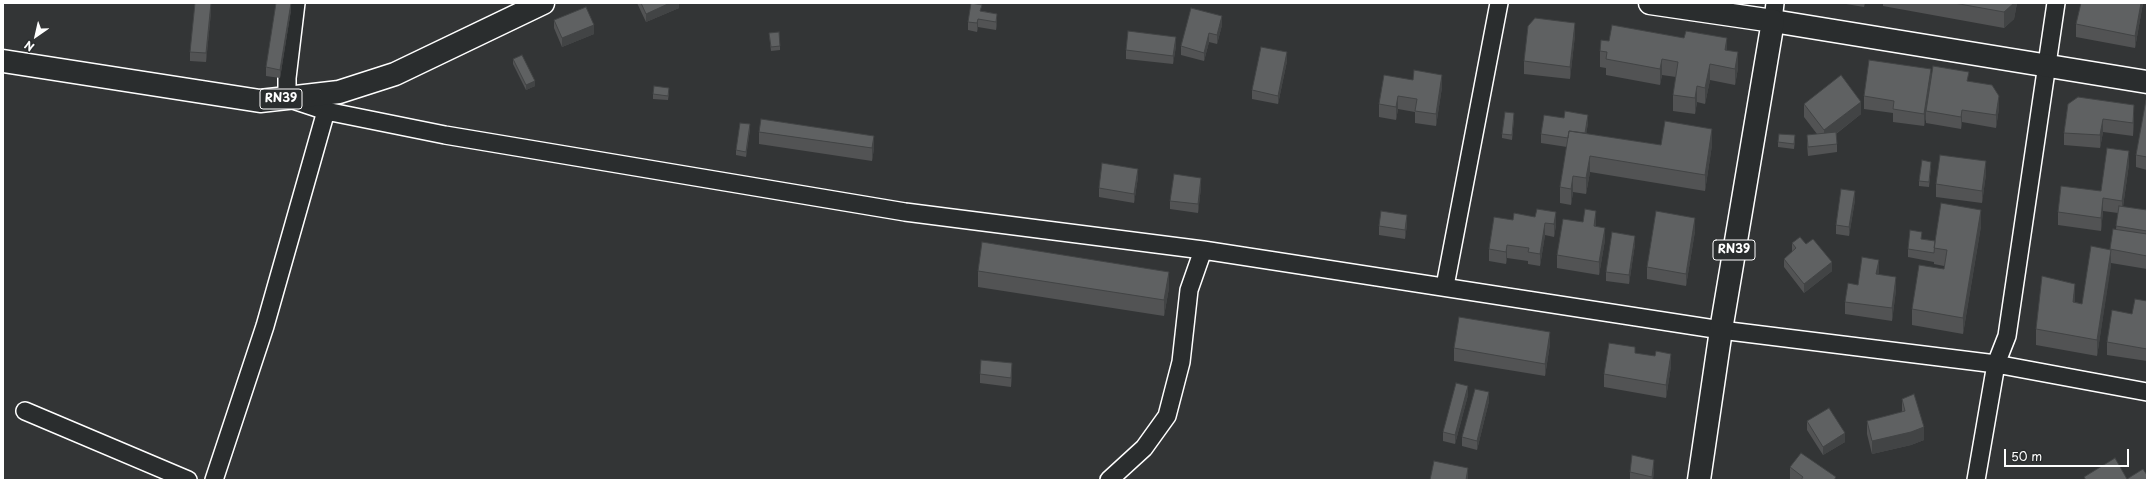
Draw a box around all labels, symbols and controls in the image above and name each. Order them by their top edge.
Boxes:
north arrow [16,16,56,56]
text: N [21,37,37,56]
road number: RN39 [260,89,302,109]
road number: RN39 [1713,240,1755,260]
scale bar [2006,441,2131,467]
text: 50 m [2011,447,2042,465]

